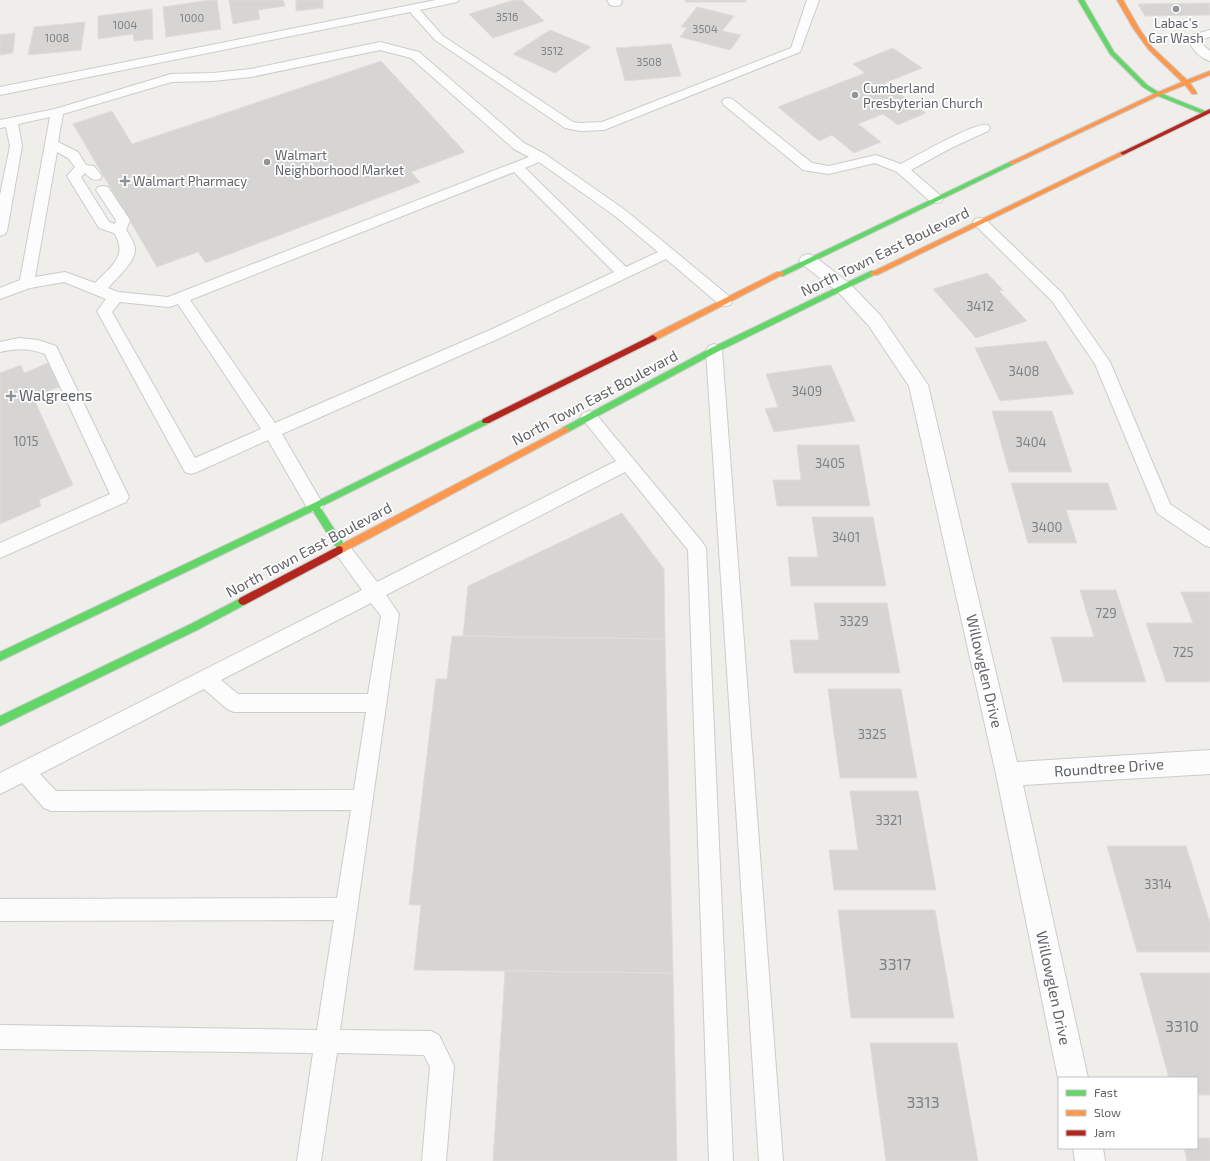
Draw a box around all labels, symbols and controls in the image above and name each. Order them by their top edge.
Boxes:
marker: Labac's Car Wash [1171,4,1181,14]
house number: 3516 [496,10,518,23]
house number: 1000 [180,11,204,24]
place label: Labac's Car Wash [1148,15,1204,46]
house number: 1004 [113,18,137,31]
house number: 3504 [692,22,718,35]
house number: 1008 [45,31,69,44]
house number: 3512 [541,44,563,57]
house number: 3508 [636,55,662,68]
place label: Cumberland Presbyterian Church [863,80,983,111]
marker: Cumberland Presbyterian Church [850,90,860,100]
place label: Walmart Neighborhood Market [275,147,404,178]
marker: Walmart Neighborhood Market [262,157,272,167]
place label: Walmart Pharmacy [133,173,247,189]
marker: Walmart Pharmacy [120,176,130,186]
street label: North Town East Boulevard [797,202,972,300]
house number: 3412 [966,298,994,314]
street label: North Town East Boulevard [509,346,681,449]
house number: 3408 [1009,363,1039,379]
house number: 3409 [792,383,822,399]
place label: Walgreens [19,386,92,404]
marker: Walgreens [6,391,16,401]
house number: 1015 [13,433,39,449]
house number: 3404 [1015,434,1047,450]
house number: 3405 [815,455,845,471]
street label: North Town East Boulevard [223,498,395,601]
house number: 3400 [1032,519,1062,535]
house number: 3401 [832,529,860,545]
house number: 729 [1095,605,1117,621]
street label: Willowglen Drive [963,612,1007,729]
house number: 3329 [839,613,869,629]
house number: 725 [1173,644,1193,660]
house number: 3325 [858,726,886,742]
street label: Roundtree Drive [1053,754,1165,780]
house number: 3321 [876,812,902,828]
house number: 3314 [1144,876,1172,892]
street label: Willowglen Drive [1033,929,1075,1047]
house number: 3317 [879,954,911,973]
house number: 3310 [1165,1016,1199,1035]
legend [1058,1077,1198,1149]
text: Fast [1094,1085,1118,1099]
house number: 3313 [906,1092,940,1111]
text: Slow [1094,1105,1121,1119]
text: Jam [1094,1125,1115,1139]

